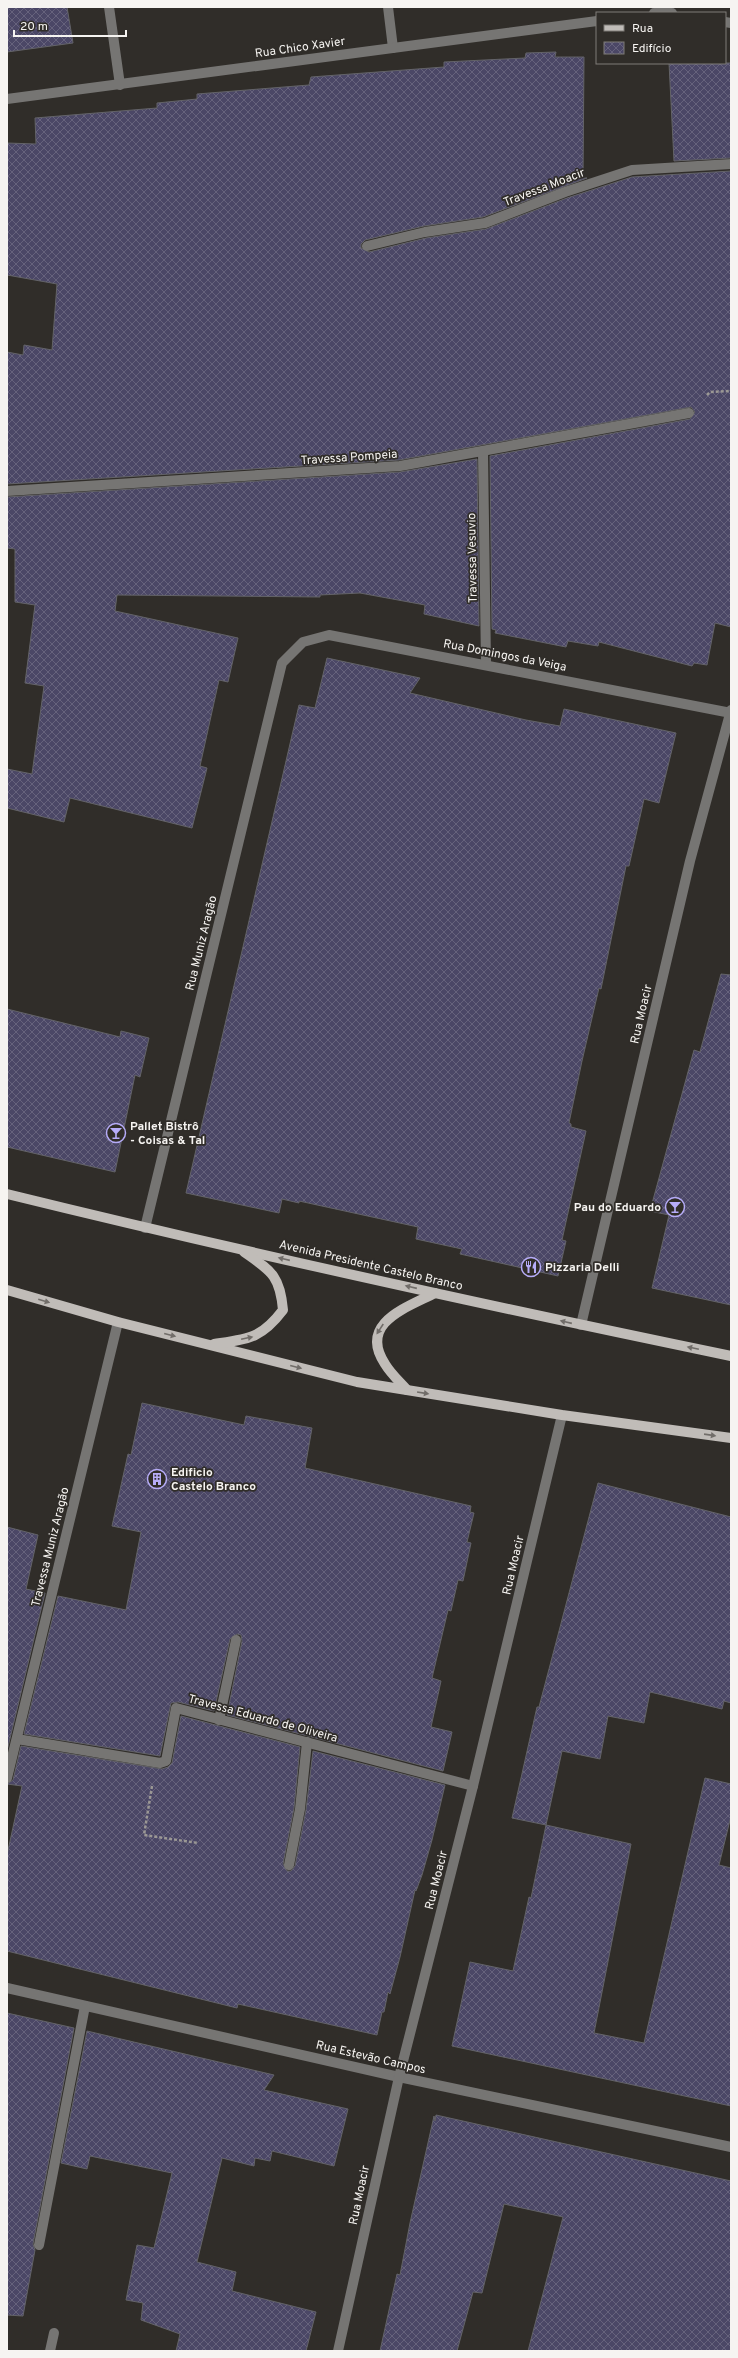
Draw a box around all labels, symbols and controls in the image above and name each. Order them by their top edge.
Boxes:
scale bar [14,12,126,38]
legend [596,12,726,64]
text: 20 m [20,19,48,35]
text: Rua [632,21,653,37]
street label: Rua Chico Xavier [254,34,347,62]
text: Edifício [632,41,672,57]
street label: Travessa Moacir [501,165,588,211]
street label: Travessa Pompeia [300,447,398,469]
street label: Travessa Vesuvio [464,512,482,603]
street label: Rua Domingos da Veiga [442,636,568,676]
street label: Rua Muniz Aragão [182,894,222,992]
street label: Rua Moacir [627,983,657,1046]
place label: Pallet Bistrô - Coisas & Tal [130,1119,205,1149]
bar icon: Pallet Bistrô - Coisas & Tal [105,1122,127,1144]
bar icon: Pau do Eduardo [664,1196,686,1218]
place label: Pau do Eduardo [574,1200,661,1216]
street label: Avenida Presidente Castelo Branco [277,1237,464,1295]
one-way arrow [278,1255,291,1261]
restaurant icon: Pizzaria Delli [520,1256,542,1278]
place label: Pizzaria Delli [545,1260,619,1276]
one-way arrow [405,1284,417,1290]
one-way arrow [39,1298,51,1304]
one-way arrow [559,1318,572,1324]
one-way arrow [377,1323,384,1335]
one-way arrow [164,1333,176,1339]
one-way arrow [240,1335,253,1341]
one-way arrow [687,1345,699,1351]
one-way arrow [290,1364,302,1370]
one-way arrow [417,1390,429,1396]
one-way arrow [704,1432,717,1438]
place label: Edificio Castelo Branco [171,1465,256,1495]
building icon: Edificio Castelo Branco [146,1468,168,1490]
street label: Travessa Muniz Aragão [28,1485,74,1609]
street label: Rua Moacir [499,1534,529,1597]
street label: Travessa Eduardo de Oliveira [186,1691,339,1747]
street label: Rua Moacir [422,1849,452,1912]
street label: Rua Estevão Campos [314,2038,427,2078]
street label: Rua Moacir [346,2164,374,2226]

